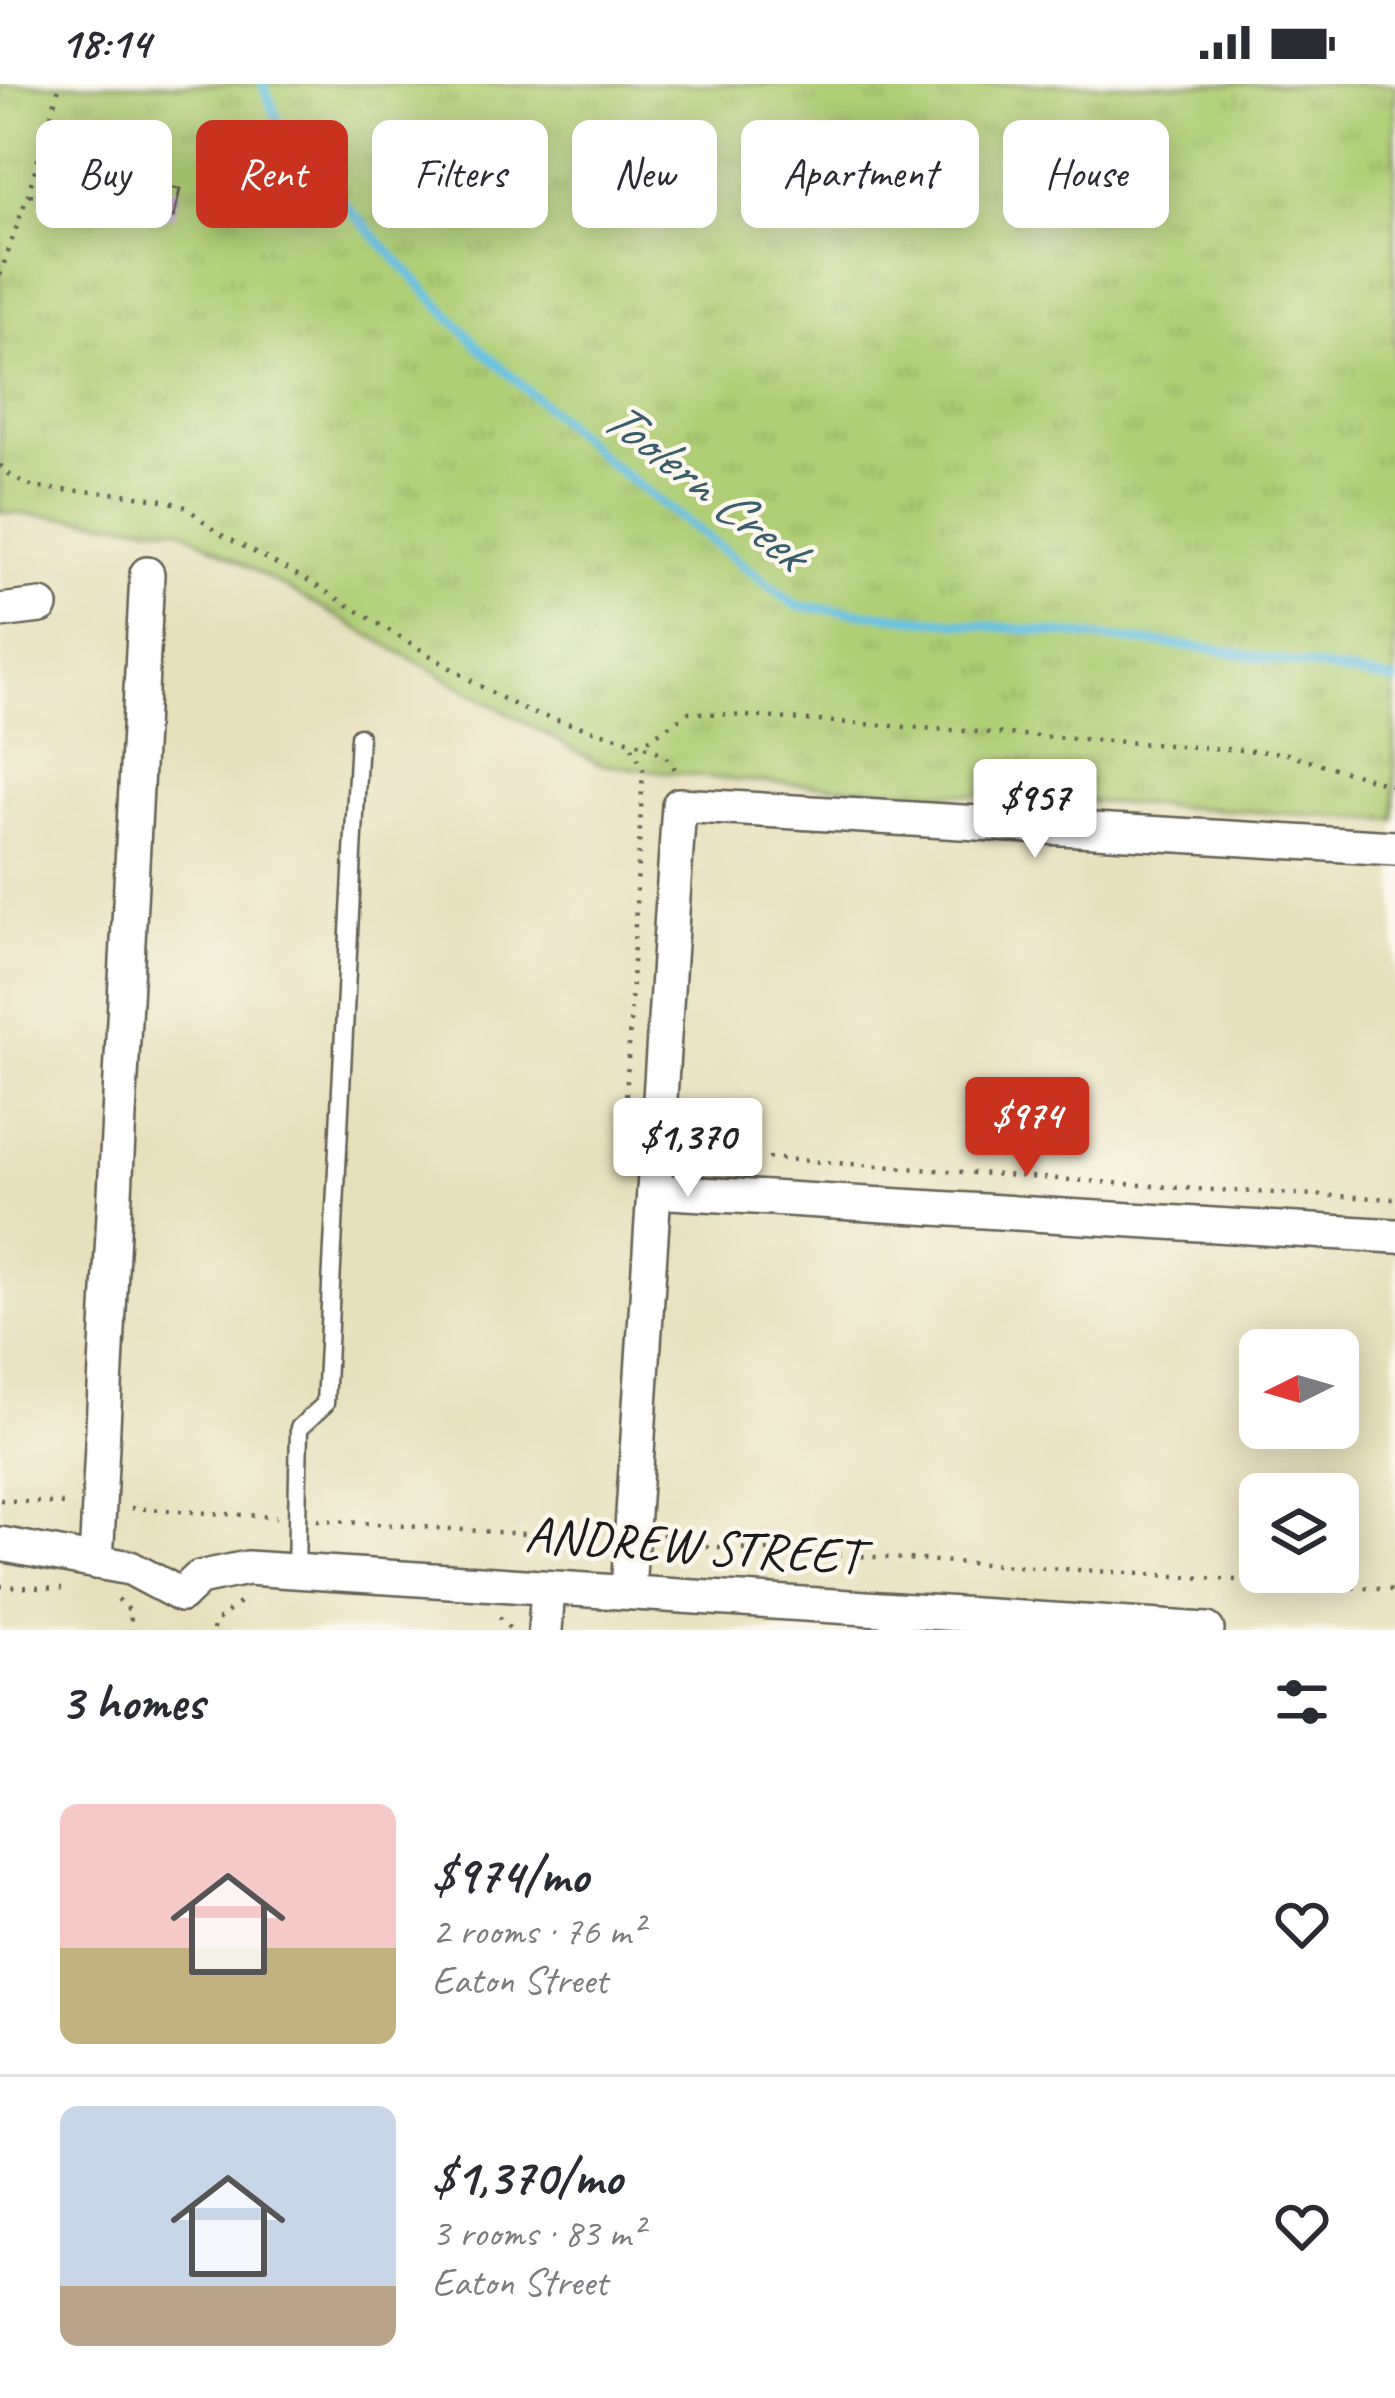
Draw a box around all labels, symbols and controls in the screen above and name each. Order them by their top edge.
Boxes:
text: 18:14 [60,14,150,71]
chip: Buy [36,120,172,228]
chip: Rent [196,120,348,228]
chip: Filters [372,120,548,228]
chip: New [572,120,717,228]
chip: Apartment [741,120,979,228]
chip: House [1003,120,1169,228]
water label: Toolern Creek [589,383,828,590]
pin: $957 [964,759,1106,861]
text: $957 [1001,773,1069,822]
pin: $974 [956,1077,1098,1179]
text: $974 [992,1091,1062,1140]
pin: $1,370 [590,1098,786,1200]
text: $1,370 [640,1112,736,1161]
north arrow [1239,1329,1359,1449]
map controls [1239,1329,1359,1593]
button: layers [1239,1473,1359,1593]
street label: ANDREW STREET [523,1501,875,1589]
icon: filters [1269,1669,1335,1735]
text: 3 homes [60,1670,204,1734]
text: $974/mo [432,1843,588,1907]
icon: home [156,1852,300,1996]
icon: heart [1269,1891,1335,1957]
text: 2 rooms · 76 m² [432,1907,643,1956]
text: Eaton Street [432,1956,608,2005]
text: $1,370/mo [432,2145,622,2209]
icon: home [156,2154,300,2298]
icon: heart [1269,2193,1335,2259]
text: 3 rooms · 83 m² [432,2209,643,2258]
text: Eaton Street [432,2258,608,2307]

